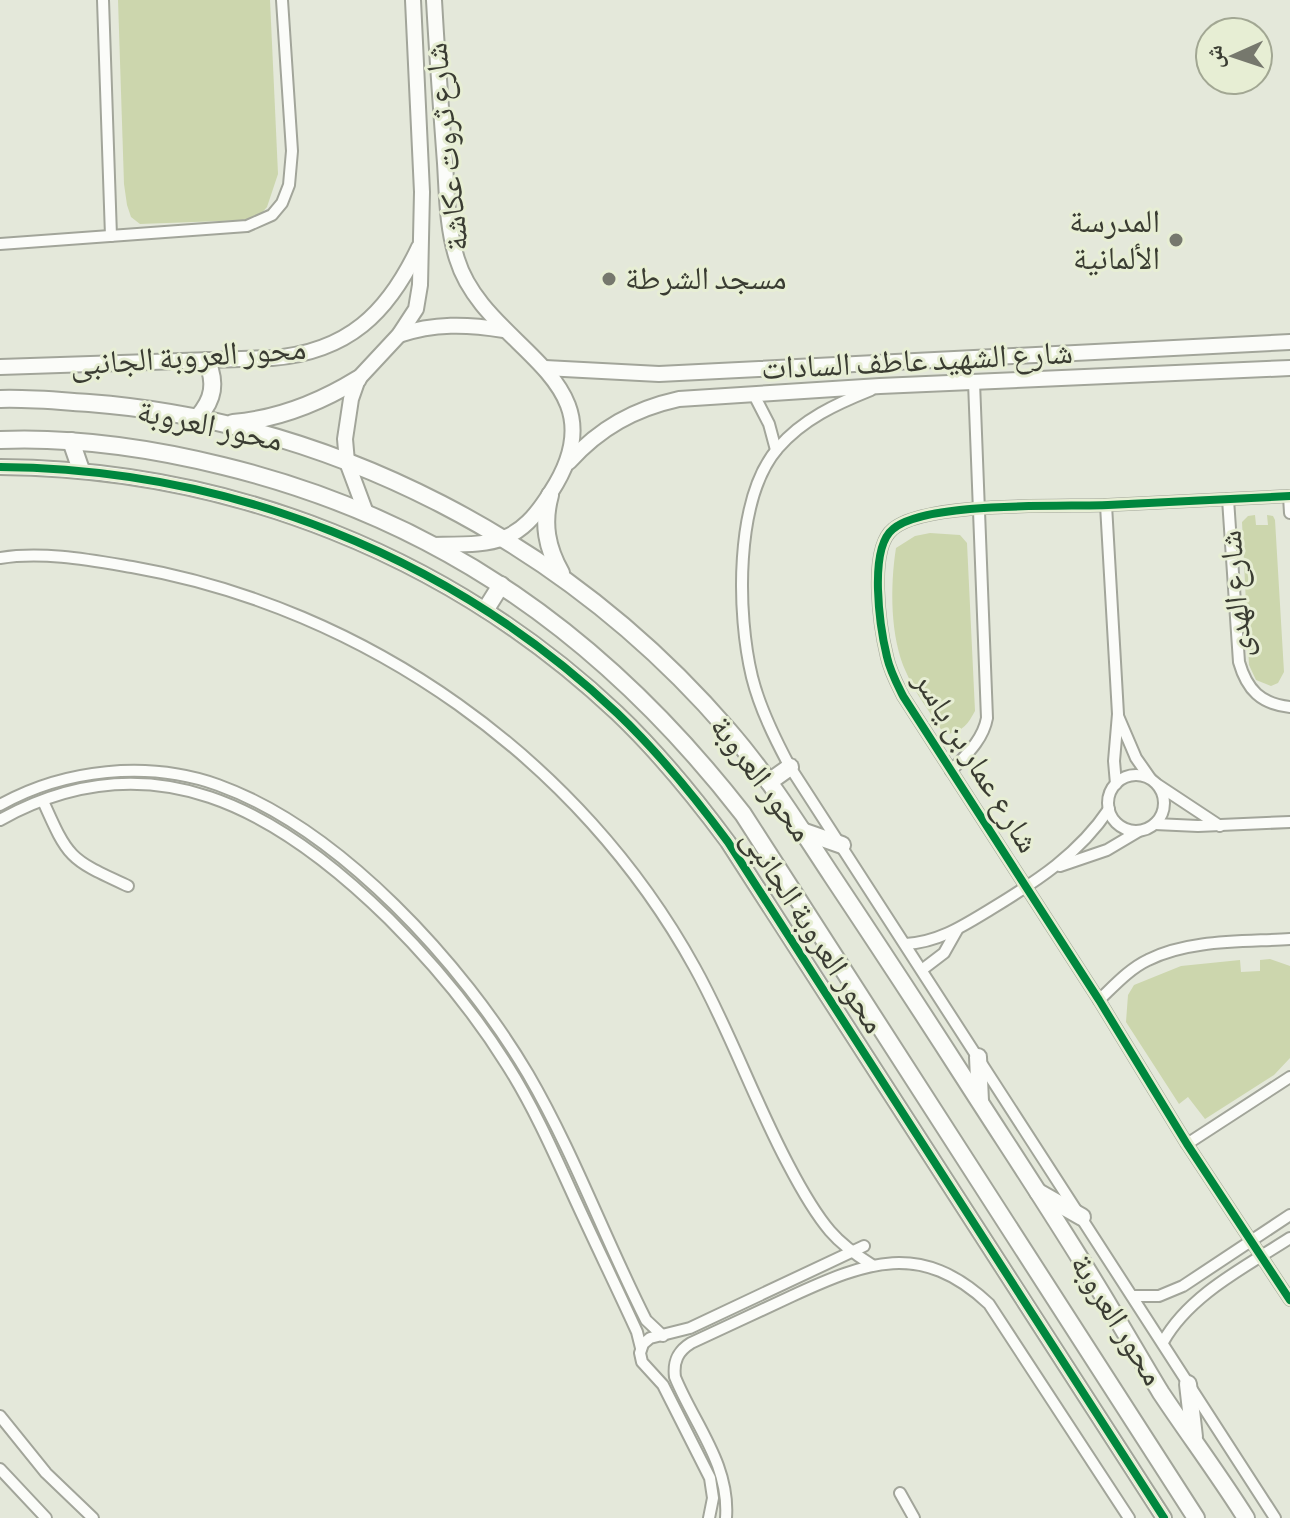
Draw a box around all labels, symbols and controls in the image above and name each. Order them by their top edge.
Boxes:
north arrow [1194,16,1274,96]
street label: شارع ثروت عكاشة [420,41,477,253]
text: ش [1203,45,1229,69]
place label: المدرسة الألمانية [1069,206,1160,276]
marker: المدرسة الألمانية [1167,231,1185,249]
place label: مسجد الشرطة [625,263,787,296]
marker: مسجد الشرطة [600,270,618,288]
street label: محور العروبة الجانبى [69,333,307,384]
street label: شارع الشهيد عاطف السادات [760,337,1074,388]
street label: محور العروبة [134,395,285,458]
street label: شارع الهدى [1214,529,1260,659]
street label: شارع عمار بن ياسر [904,665,1044,860]
street label: محور العروبة [703,711,818,848]
street label: محور العروبة الجانبى [733,823,891,1041]
street label: محور العروبة [1064,1249,1170,1391]

